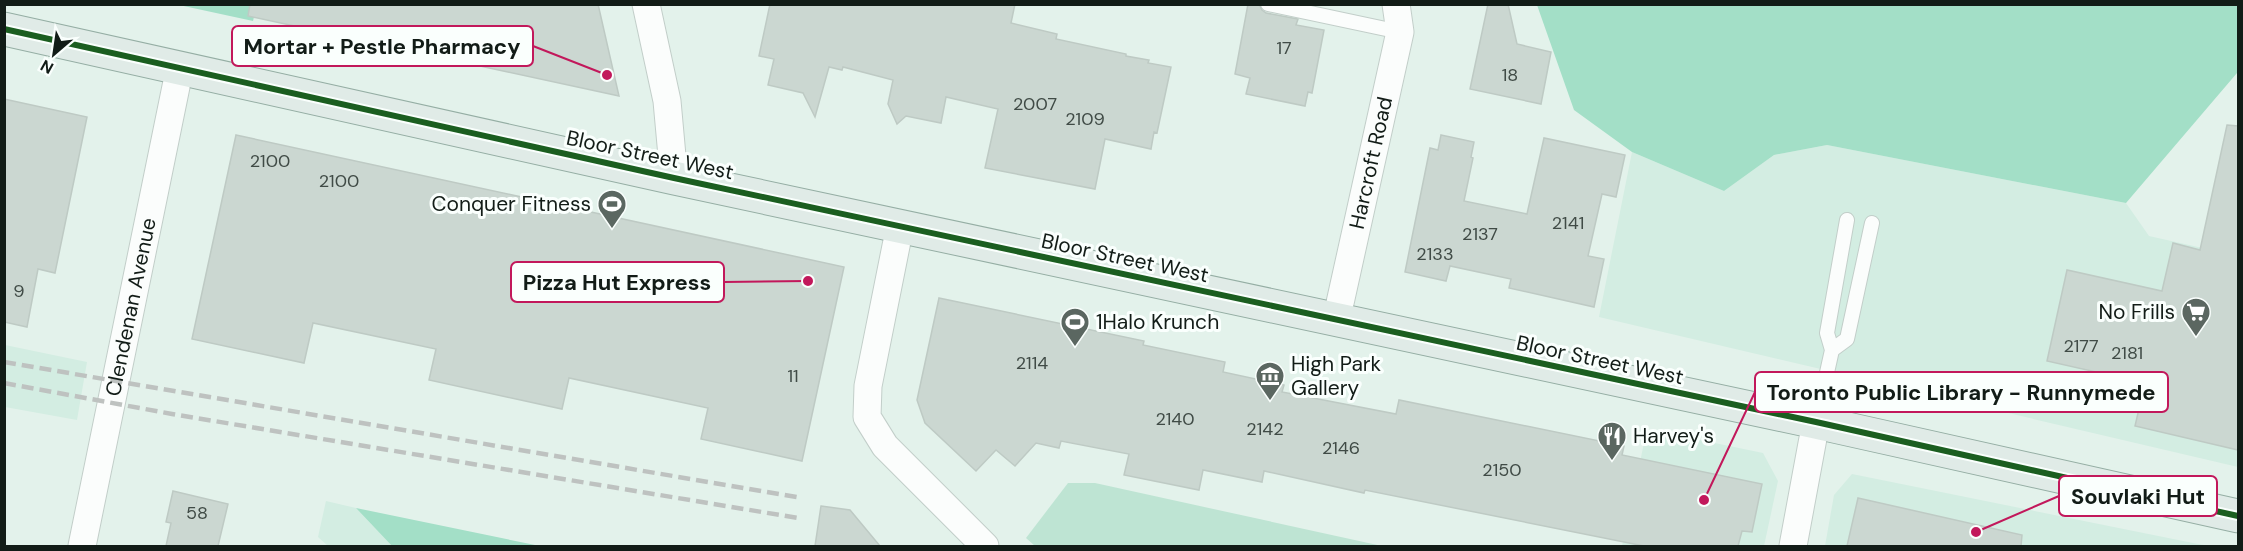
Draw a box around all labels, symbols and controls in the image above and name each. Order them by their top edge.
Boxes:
north arrow [24,24,84,84]
callout: Mortar + Pestle Pharmacy [232,26,533,66]
text: Mortar + Pestle Pharmacy [243,32,521,61]
house number: 17 [1276,36,1292,60]
text: N [37,55,57,79]
house number: 18 [1502,63,1518,87]
house number: 2007 [1013,92,1057,116]
street label: Harcroft Road [1343,94,1399,232]
house number: 2109 [1065,107,1105,131]
street label: Bloor Street West [564,124,736,186]
house number: 2100 [250,149,290,173]
house number: 2100 [319,169,359,193]
sports icon: Conquer Fitness [596,188,628,230]
place label: Conquer Fitness [431,190,591,218]
house number: 2141 [1552,211,1584,235]
street label: Clendenan Avenue [99,215,163,399]
house number: 2137 [1462,222,1498,246]
street label: Bloor Street West [1039,227,1211,289]
house number: 2133 [1416,242,1454,266]
callout: Pizza Hut Express [511,262,724,302]
text: Pizza Hut Express [523,268,711,297]
house number: 9 [13,279,25,303]
supermarket icon: No Frills [2180,296,2212,338]
place label: No Frills [2098,298,2175,326]
sports icon: 1Halo Krunch [1059,306,1091,348]
place label: 1Halo Krunch [1096,308,1219,336]
street label: Bloor Street West [1514,329,1686,391]
house number: 2177 [2063,334,2099,358]
house number: 2181 [2111,341,2143,365]
place label: High Park Gallery [1291,350,1382,402]
house number: 2114 [1016,351,1048,375]
museum icon: High Park Gallery [1254,360,1286,402]
house number: 11 [787,364,799,388]
callout: Toronto Public Library - Runnymede [1755,372,2168,412]
text: Toronto Public Library - Runnymede [1766,378,2156,407]
house number: 2140 [1155,407,1195,431]
house number: 2142 [1246,417,1284,441]
restaurant icon: Harvey's [1596,420,1628,462]
place label: Harvey's [1633,422,1714,450]
house number: 2146 [1322,436,1360,460]
house number: 2150 [1482,458,1522,482]
callout: Souvlaki Hut [2059,476,2217,516]
text: Souvlaki Hut [2071,482,2205,511]
house number: 58 [186,501,208,525]

